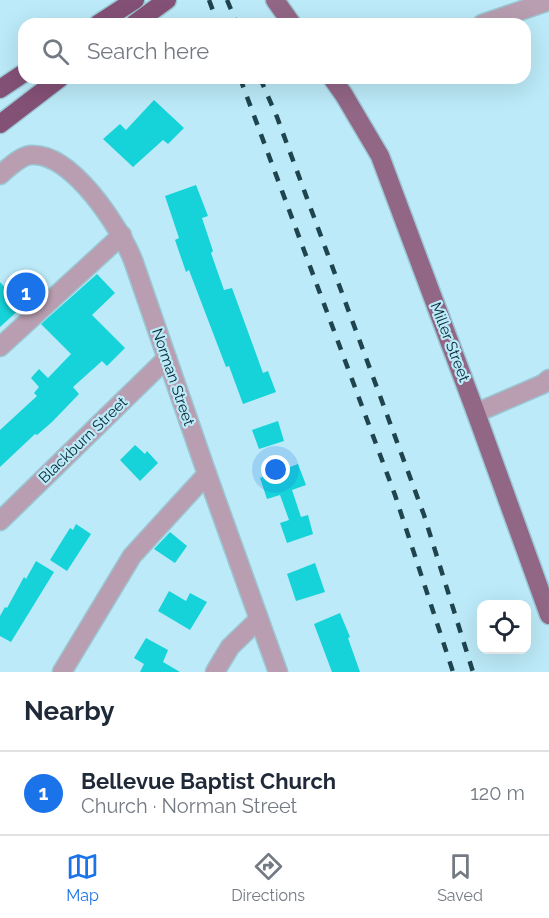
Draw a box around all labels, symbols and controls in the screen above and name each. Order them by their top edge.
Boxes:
search box [18,18,531,84]
icon: search [39,35,72,68]
text: Search here [87,38,209,64]
pin: 1 [6,270,46,314]
street label: Miller Street [427,300,473,384]
street label: Norman Street [148,326,198,428]
street label: Blackburn Street [35,393,131,487]
your location [261,455,290,484]
map controls [477,600,531,654]
button: locate [477,600,531,654]
text: Nearby [24,696,114,726]
text: Bellevue Baptist Church [81,768,336,794]
text: 1 [39,781,48,805]
text: 120 m [470,781,525,805]
text: Church · Norman Street [81,794,297,818]
tab: Map [66,850,99,905]
tab: Directions [231,850,305,905]
tab: Saved [437,850,483,905]

